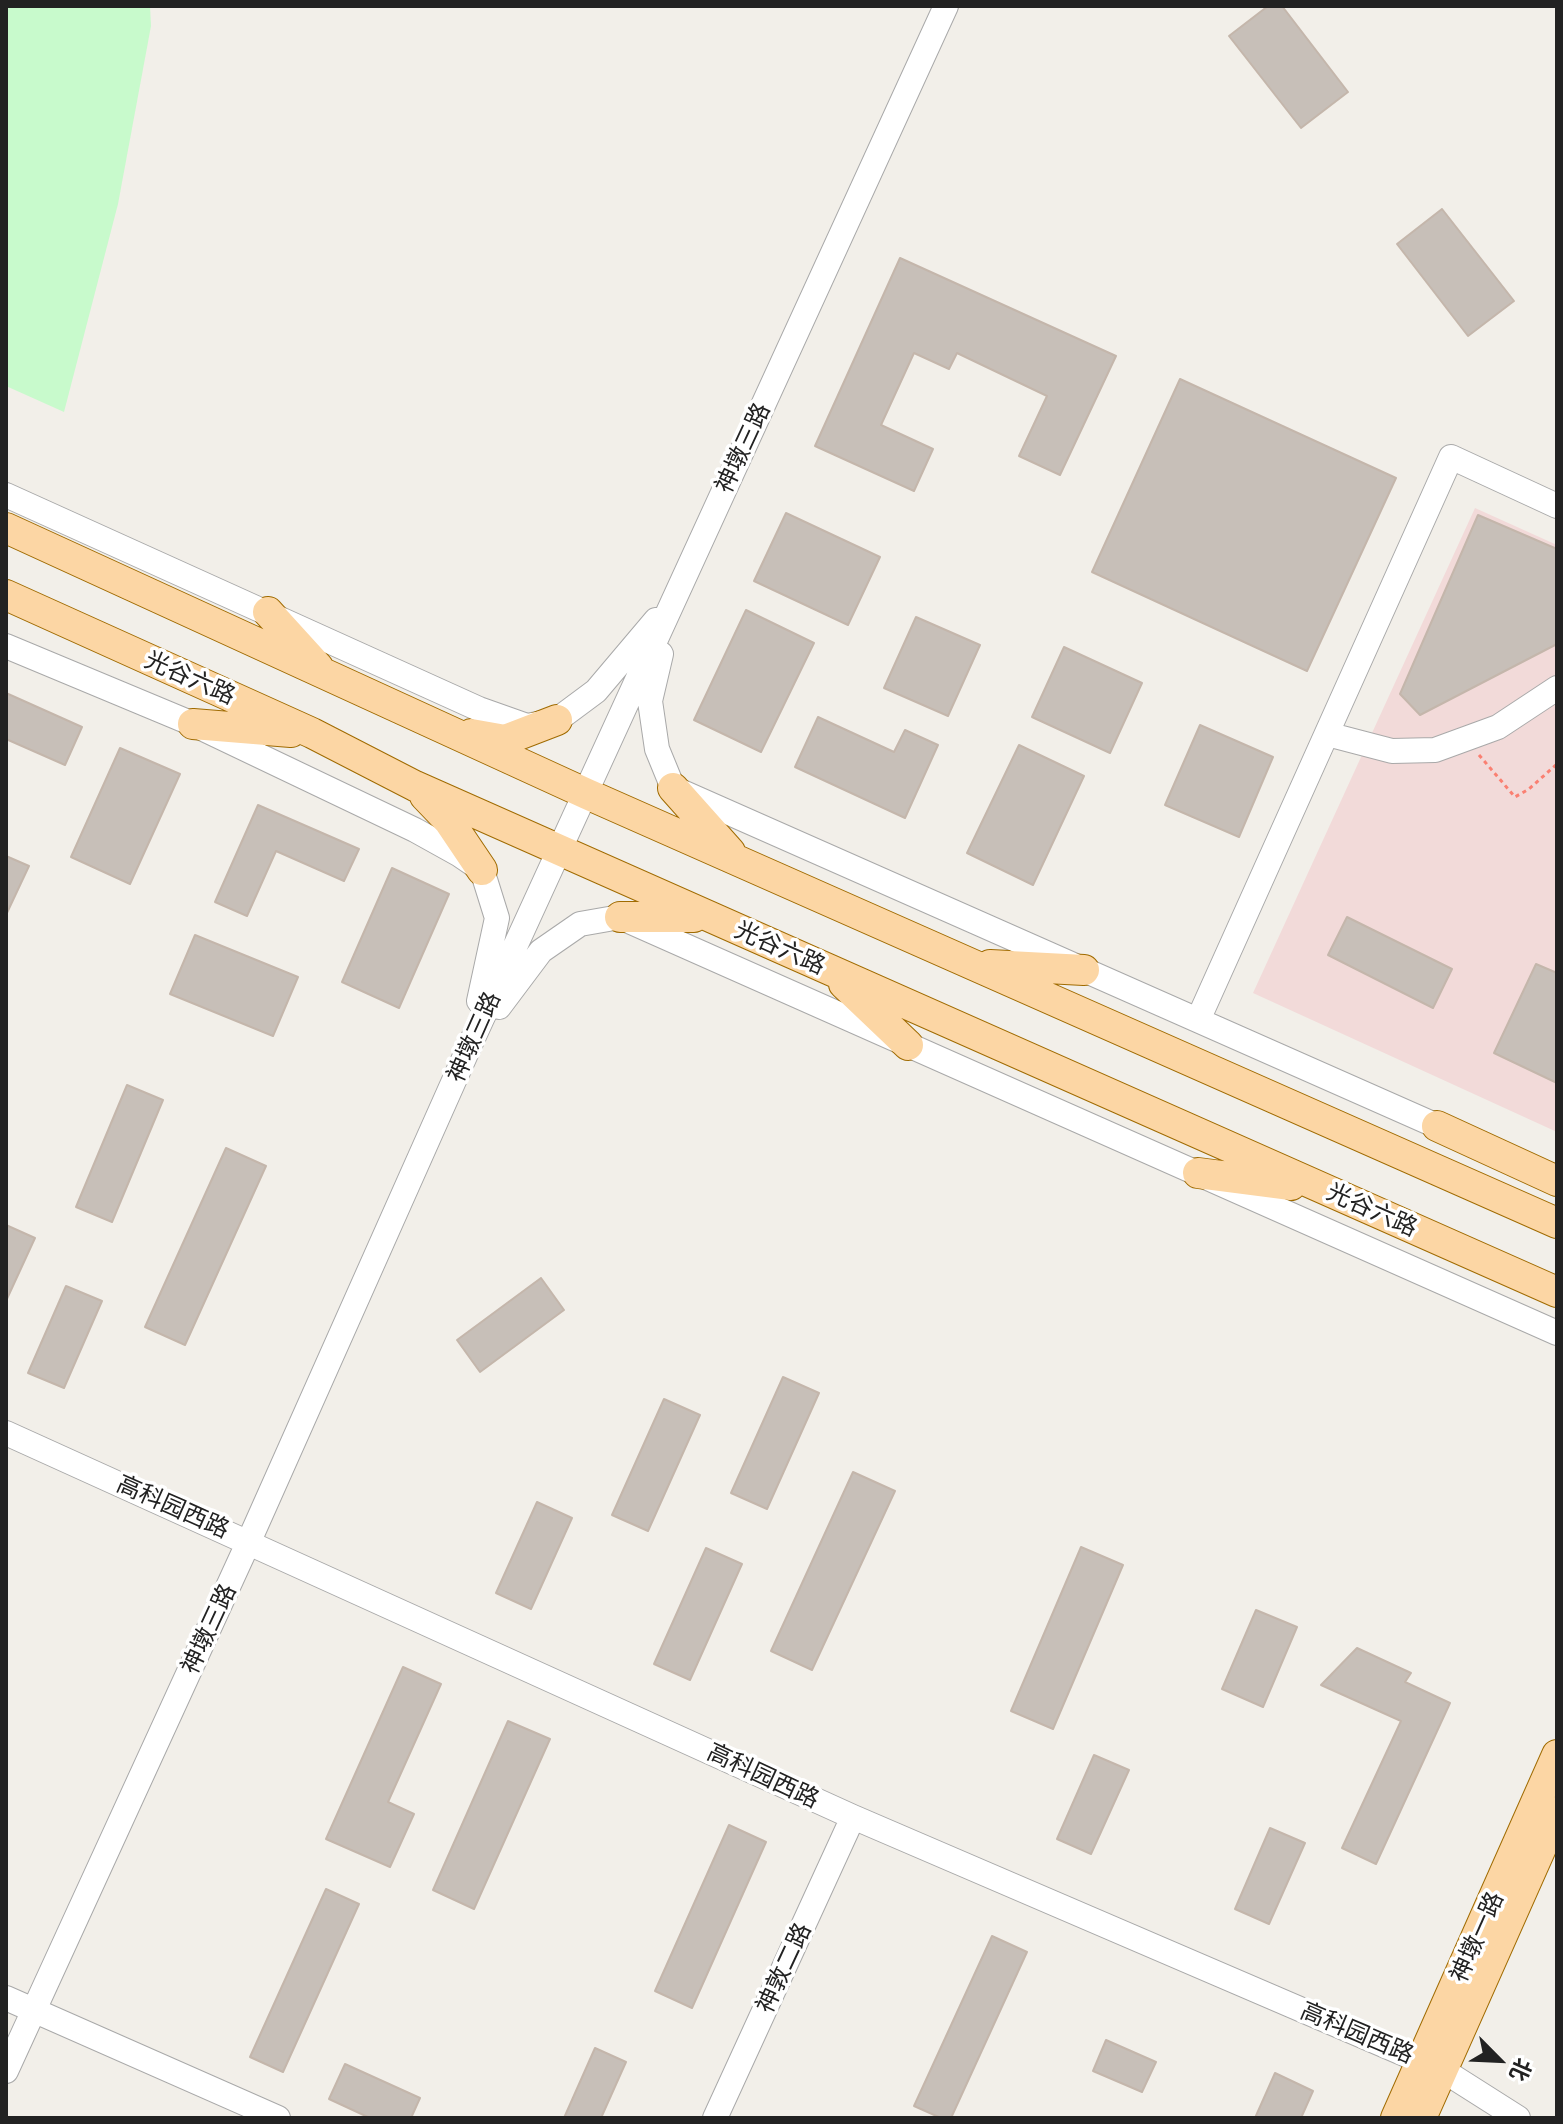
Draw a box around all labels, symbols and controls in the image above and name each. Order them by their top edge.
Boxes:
street label: 神墩三路 [710,398,776,498]
street label: 光谷六路 [140,645,240,711]
street label: 光谷六路 [730,915,830,981]
street label: 神墩三路 [441,987,507,1087]
street label: 光谷六路 [1322,1177,1422,1243]
street label: 高科园西路 [112,1469,234,1545]
street label: 神墩三路 [176,1579,242,1679]
street label: 高科园西路 [703,1738,823,1814]
street label: 神墩一路 [1444,1887,1510,1987]
street label: 神敦二路 [751,1918,817,2018]
street label: 高科园西路 [1296,1996,1418,2070]
north arrow [1459,2020,1539,2100]
text: 北 [1505,2054,1537,2085]

